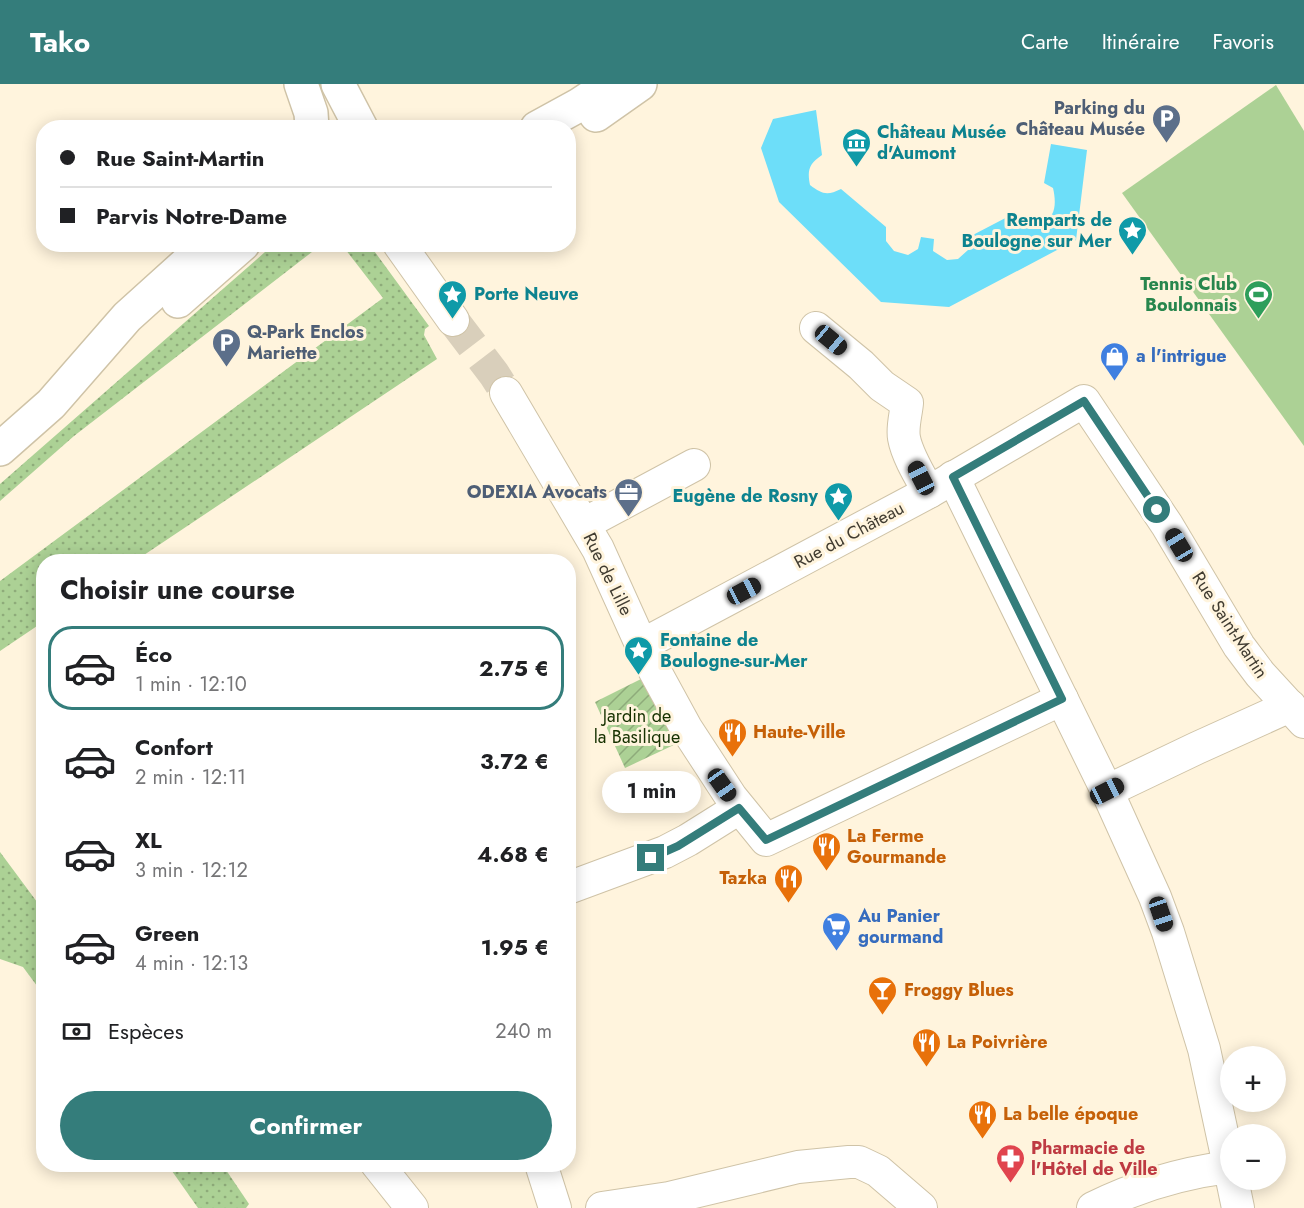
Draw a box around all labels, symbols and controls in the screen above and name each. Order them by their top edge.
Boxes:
text: Tako [30,22,90,63]
text: Carte [1021,27,1069,57]
text: Itinéraire [1102,27,1180,57]
text: Favoris [1213,27,1274,57]
place label: Parking du Château Musée [1016,95,1145,142]
parking icon: Parking du Château Musée [1150,102,1182,144]
place label: Château Musée d'Aumont [877,119,1006,166]
museum icon: Château Musée d'Aumont [840,126,872,168]
text: Rue Saint-Martin [96,142,265,174]
text: Parvis Notre-Dame [96,200,287,232]
place label: Remparts de Boulogne sur Mer [961,207,1113,254]
place icon: Remparts de Boulogne sur Mer [1117,214,1149,256]
place label: Tennis Club Boulonnais [1140,271,1237,318]
place icon: Porte Neuve [437,278,469,320]
sports icon: Tennis Club Boulonnais [1242,278,1274,320]
place label: Porte Neuve [474,281,579,307]
place label: Q-Park Enclos Mariette [247,319,364,366]
car [811,322,851,358]
parking icon: Q-Park Enclos Mariette [210,326,242,368]
shop icon: a l'intrigue [1099,340,1131,382]
place label: a l'intrigue [1136,343,1227,369]
car [905,458,937,498]
office icon: ODEXIA Avocats [612,476,644,518]
place label: ODEXIA Avocats [467,479,607,505]
place icon: Eugène de Rosny [823,480,855,522]
place label: Eugène de Rosny [673,483,819,509]
street label: Rue du Château [789,495,909,575]
route start [1143,496,1170,523]
car [1162,525,1196,565]
street label: Rue de Lille [577,528,639,620]
street label: Rue Saint-Martin [1186,566,1274,684]
text: Choisir une course [60,570,295,609]
car [724,575,764,607]
place label: Fontaine de Boulogne-sur-Mer [660,627,808,674]
place icon: Fontaine de Boulogne-sur-Mer [623,634,655,676]
text: Éco [135,638,172,670]
icon: car [63,641,117,695]
text: 2.75 € [479,652,549,684]
text: 1 min · 12:10 [135,670,247,699]
park label: Jardin de la Basilique [594,703,680,750]
restaurant icon: Haute-Ville [716,716,748,758]
place label: Haute-Ville [753,719,845,745]
text: Confort [135,731,213,763]
icon: car [63,734,117,788]
text: 3.72 € [480,745,549,777]
text: 2 min · 12:11 [135,763,246,792]
car [704,765,740,805]
callout: 1 min [602,771,700,813]
car [1087,775,1127,807]
text: 1 min [627,777,676,806]
place label: La Ferme Gourmande [847,823,946,870]
text: XL [135,824,162,856]
icon: car [63,827,117,881]
restaurant icon: La Ferme Gourmande [810,830,842,872]
text: 4.68 € [477,838,549,870]
route end [637,844,664,871]
text: 3 min · 12:12 [135,856,248,885]
restaurant icon: Tazka [772,862,804,904]
place label: Tazka [720,865,767,891]
car [1147,894,1175,934]
place label: Au Panier gourmand [857,903,943,950]
supermarket icon: Au Panier gourmand [821,910,853,952]
text: Green [135,917,199,949]
icon: car [63,920,117,974]
text: 1.95 € [481,931,549,963]
text: 4 min · 12:13 [135,949,248,978]
bar icon: Froggy Blues [867,974,899,1016]
place label: Froggy Blues [904,977,1014,1003]
icon: cash [60,1015,93,1048]
text: Espèces [108,1015,184,1047]
text: 240 m [495,1017,552,1046]
restaurant icon: La Poivrière [910,1026,942,1068]
place label: La Poivrière [947,1029,1047,1055]
map controls [1220,1046,1286,1190]
button: + [1220,1046,1286,1112]
button: Confirmer [60,1091,552,1160]
restaurant icon: La belle époque [966,1098,998,1140]
place label: La belle époque [1003,1101,1138,1127]
button: − [1220,1124,1286,1190]
place label: Pharmacie de l'Hôtel de Ville [1031,1135,1158,1182]
pharmacy icon: Pharmacie de l'Hôtel de Ville [994,1142,1026,1184]

